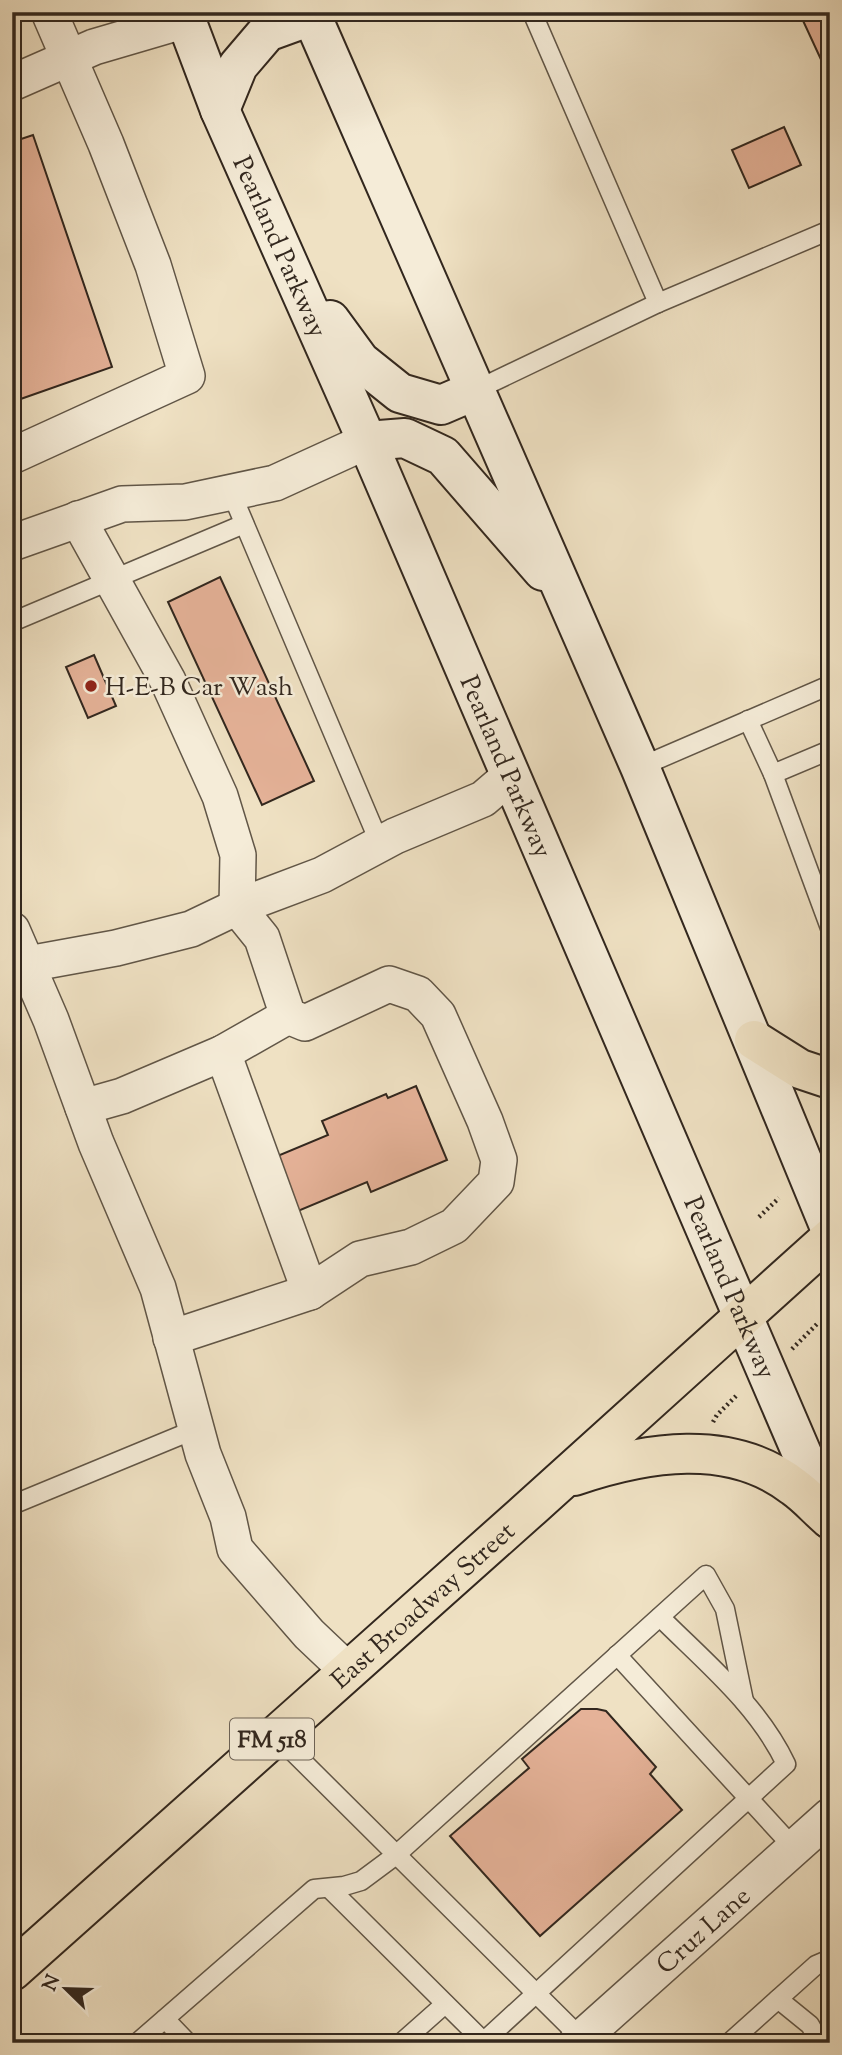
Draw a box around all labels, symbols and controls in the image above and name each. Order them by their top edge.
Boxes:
street label: Pearland Parkway [222,151,335,344]
place label: H-E-B Car Wash [105,670,293,707]
street label: Pearland Parkway [449,671,560,864]
marker: H-E-B Car Wash [83,678,99,694]
street label: Pearland Parkway [673,1191,784,1385]
street label: East Broadway Street [324,1514,524,1699]
road number: FM 518 [230,1718,314,1759]
street label: Cruz Lane [649,1879,760,1984]
north arrow [32,1954,102,2024]
text: N [37,1971,68,1996]

